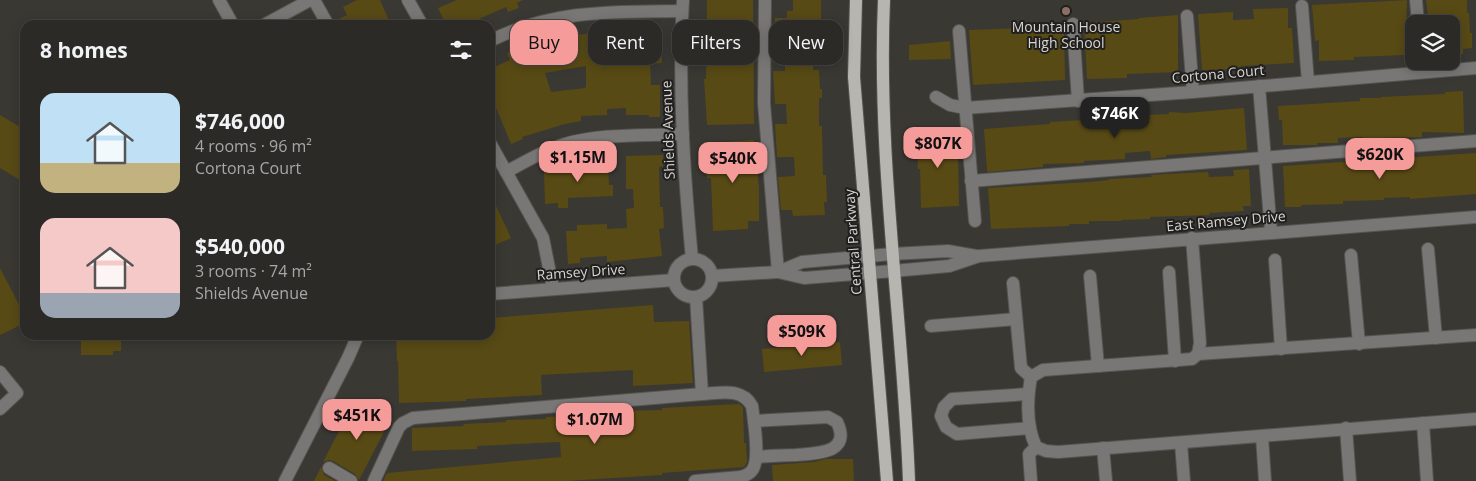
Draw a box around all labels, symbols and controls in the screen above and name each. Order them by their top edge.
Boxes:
marker: Mountain House High School [1060,5,1072,17]
map controls [1405,15,1460,70]
button: layers [1405,15,1460,70]
place label: Mountain House High School [1012,17,1120,52]
chip: Buy [510,20,578,65]
chip: Rent [588,20,662,65]
chip: Filters [672,20,759,65]
chip: New [769,20,843,65]
text: 8 homes [40,36,128,64]
icon: filters [447,36,475,64]
street label: Cortona Court [1171,60,1265,87]
street label: Shields Avenue [656,80,679,180]
pin: $746K [1080,96,1150,139]
text: $746K [1091,102,1139,124]
text: $746,000 [195,107,285,135]
icon: home [80,113,140,173]
pin: $807K [903,126,973,169]
text: $807K [914,132,962,154]
text: 4 rooms · 96 m² [195,135,312,157]
pin: $620K [1345,138,1415,180]
pin: $1.15M [537,140,619,183]
pin: $540K [698,142,768,184]
text: $620K [1356,143,1404,165]
text: $1.15M [550,146,606,168]
text: $540K [709,147,757,169]
text: Cortona Court [195,157,301,179]
street label: Central Parkway [839,188,866,295]
street label: East Ramsey Drive [1166,206,1287,235]
text: $540,000 [195,232,285,260]
icon: home [80,238,140,298]
street label: Ramsey Drive [536,259,626,284]
text: 3 rooms · 74 m² [195,260,312,282]
text: Shields Avenue [195,282,308,304]
pin: $509K [767,314,837,357]
text: $509K [778,320,826,342]
pin: $451K [322,398,392,441]
pin: $1.07M [554,402,636,445]
text: $451K [333,404,381,426]
text: $1.07M [567,408,623,430]

